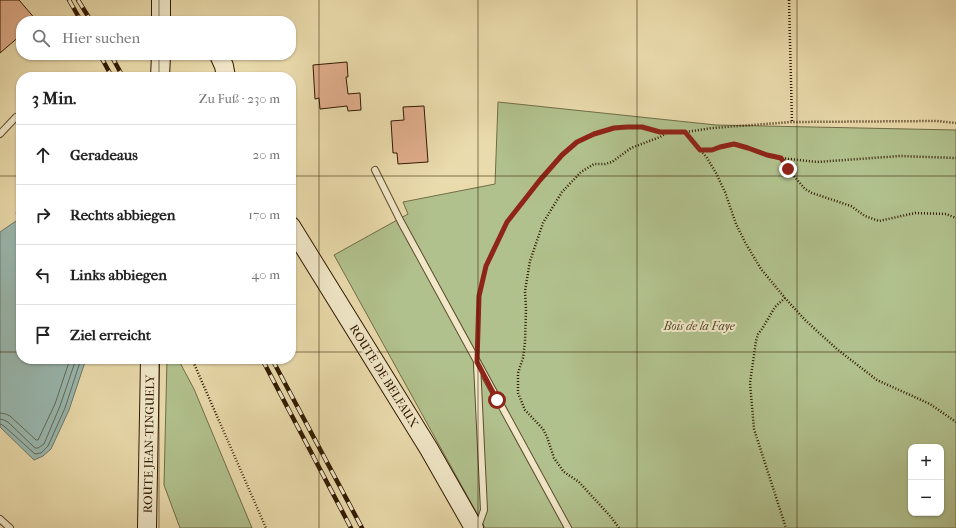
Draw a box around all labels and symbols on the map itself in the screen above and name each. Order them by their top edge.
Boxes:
route end [779,160,797,178]
park label: Bois de la Faye [662,319,736,333]
street label: ROUTE DE BELFAUX [347,322,422,431]
street label: ROUTE JEAN-TINGUELY [141,374,157,513]
route start [488,391,506,409]

